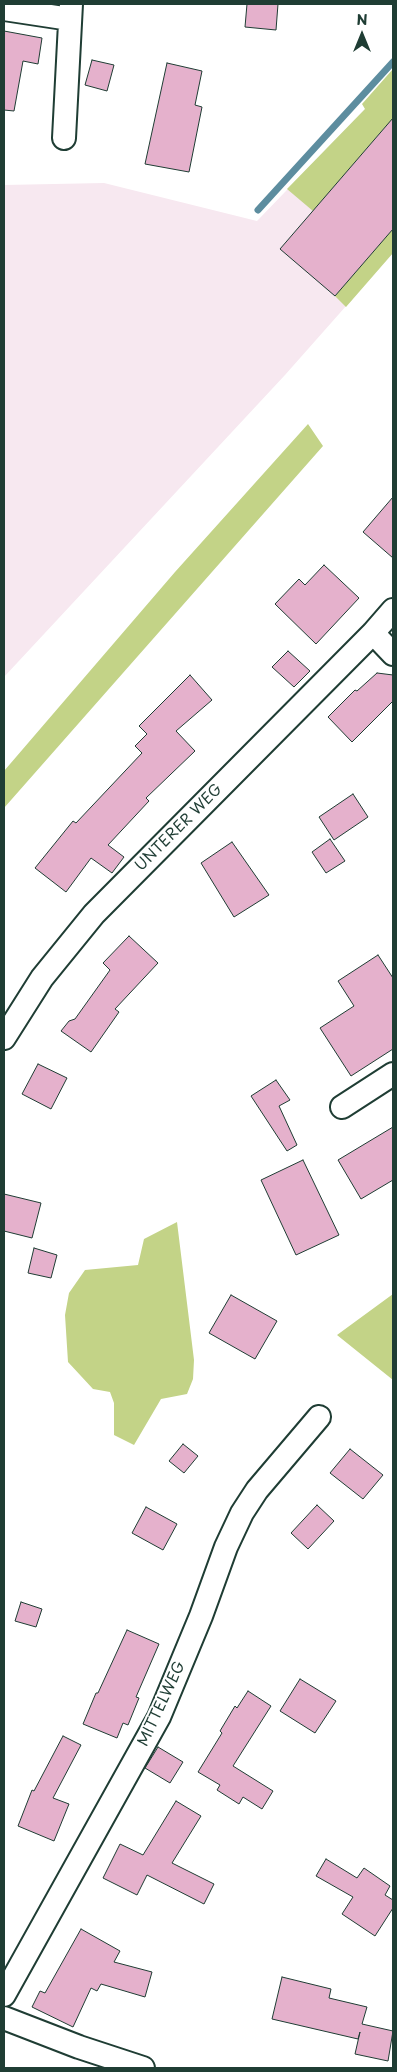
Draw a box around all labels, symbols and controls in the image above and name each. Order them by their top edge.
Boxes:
text: N [356,9,368,30]
north arrow [337,10,387,60]
street label: UNTERER WEG [132,781,226,875]
street label: MITTELWEG [135,1659,189,1749]

